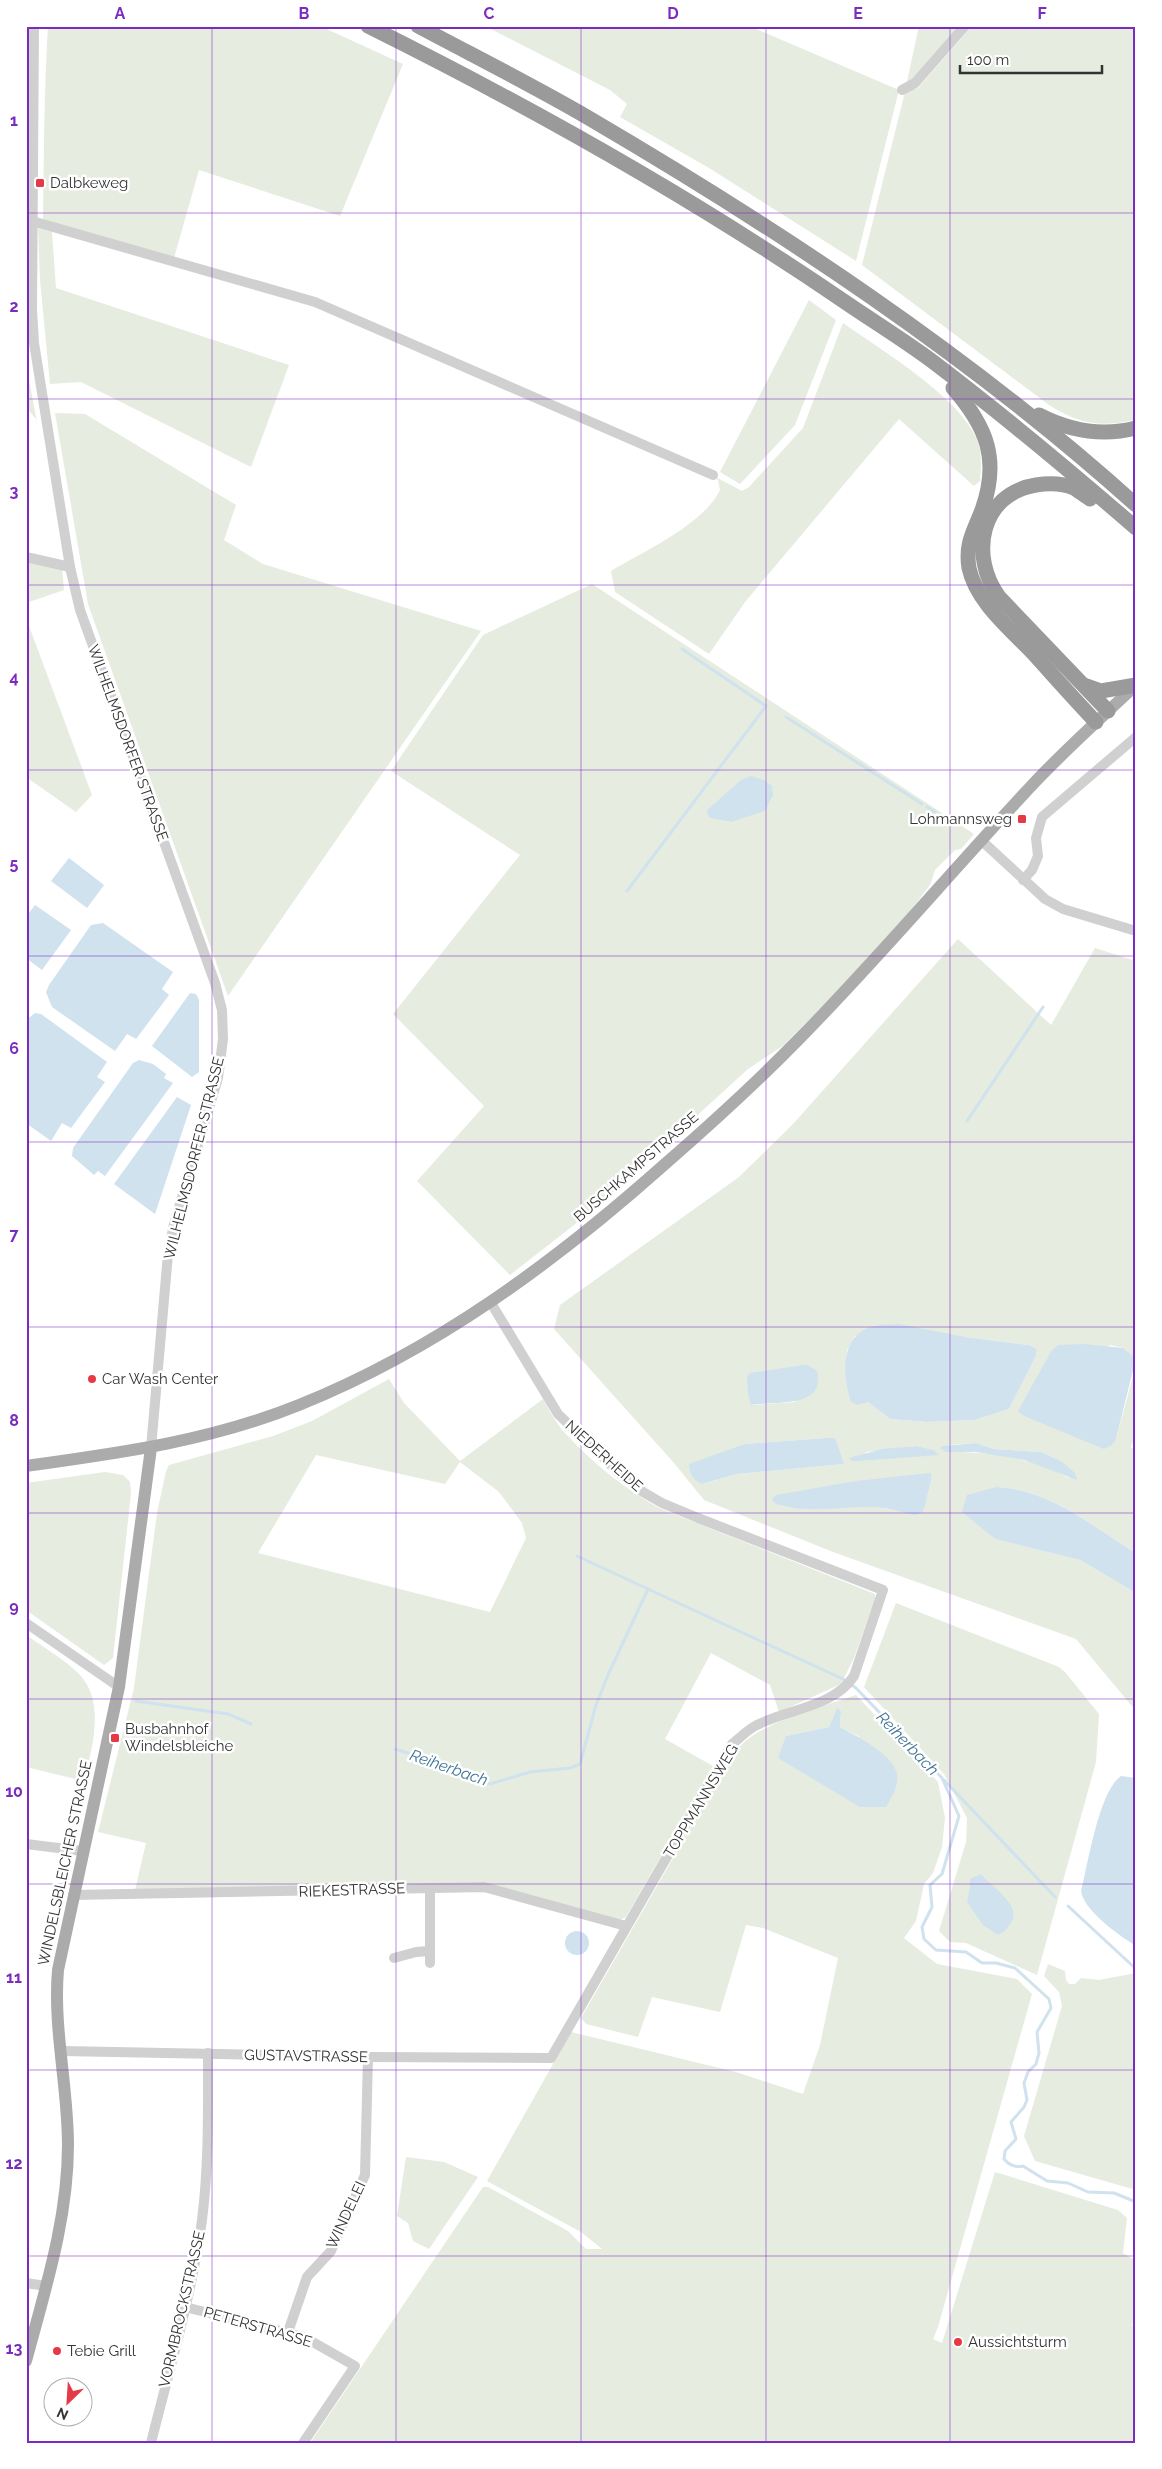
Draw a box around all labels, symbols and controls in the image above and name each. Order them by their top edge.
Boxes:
text: A [115,4,126,23]
text: B [299,4,310,23]
text: C [484,4,495,23]
text: D [667,4,679,23]
text: E [853,4,863,23]
text: F [1037,4,1047,23]
scale bar [960,42,1102,74]
text: 100 m [967,51,1009,69]
text: 1 [10,111,18,130]
place label: Dalbkeweg [50,174,128,192]
marker: Dalbkeweg [34,177,46,189]
text: 2 [9,297,19,316]
text: 3 [10,482,19,501]
street label: WILHELMSDORFER STRASSE [84,642,172,844]
text: 4 [9,668,19,687]
place label: Lohmannsweg [909,810,1012,828]
marker: Lohmannsweg [1016,813,1028,825]
text: 5 [10,854,19,873]
text: 6 [9,1039,19,1058]
street label: WILHELMSDORFER STRASSE [160,1055,228,1261]
street label: BUSCHKAMPSTRASSE [570,1108,702,1226]
text: 7 [10,1225,19,1244]
place label: Car Wash Center [102,1370,219,1388]
marker: Car Wash Center [86,1373,98,1385]
text: 8 [9,1411,19,1430]
street label: NIEDERHEIDE [562,1417,646,1495]
text: 9 [9,1597,19,1616]
water label: Reiherbach [873,1708,943,1779]
place label: Busbahnhof Windelsbleiche [125,1720,234,1755]
marker: Busbahnhof Windelsbleiche [109,1732,121,1744]
street label: TOPPMANNSWEG [660,1741,742,1861]
water label: Reiherbach [407,1745,490,1790]
street label: WINDELSBLEICHER STRASSE [34,1759,96,1967]
text: 10 [5,1782,23,1801]
street label: RIEKESTRASSE [298,1879,406,1901]
text: 11 [6,1968,22,1987]
street label: GUSTAVSTRASSE [244,2046,368,2066]
text: 12 [6,2154,22,2173]
street label: WINDELEI [323,2178,369,2252]
street label: VORMBROCKSTRASSE [155,2229,209,2389]
street label: PETERSTRASSE [202,2303,314,2351]
place label: Aussichtsturm [968,2333,1067,2351]
marker: Aussichtsturm [952,2336,964,2348]
text: 13 [6,2339,22,2358]
place label: Tebie Grill [67,2342,137,2360]
marker: Tebie Grill [51,2345,63,2357]
north arrow [42,2376,92,2426]
text: N [54,2404,71,2423]

